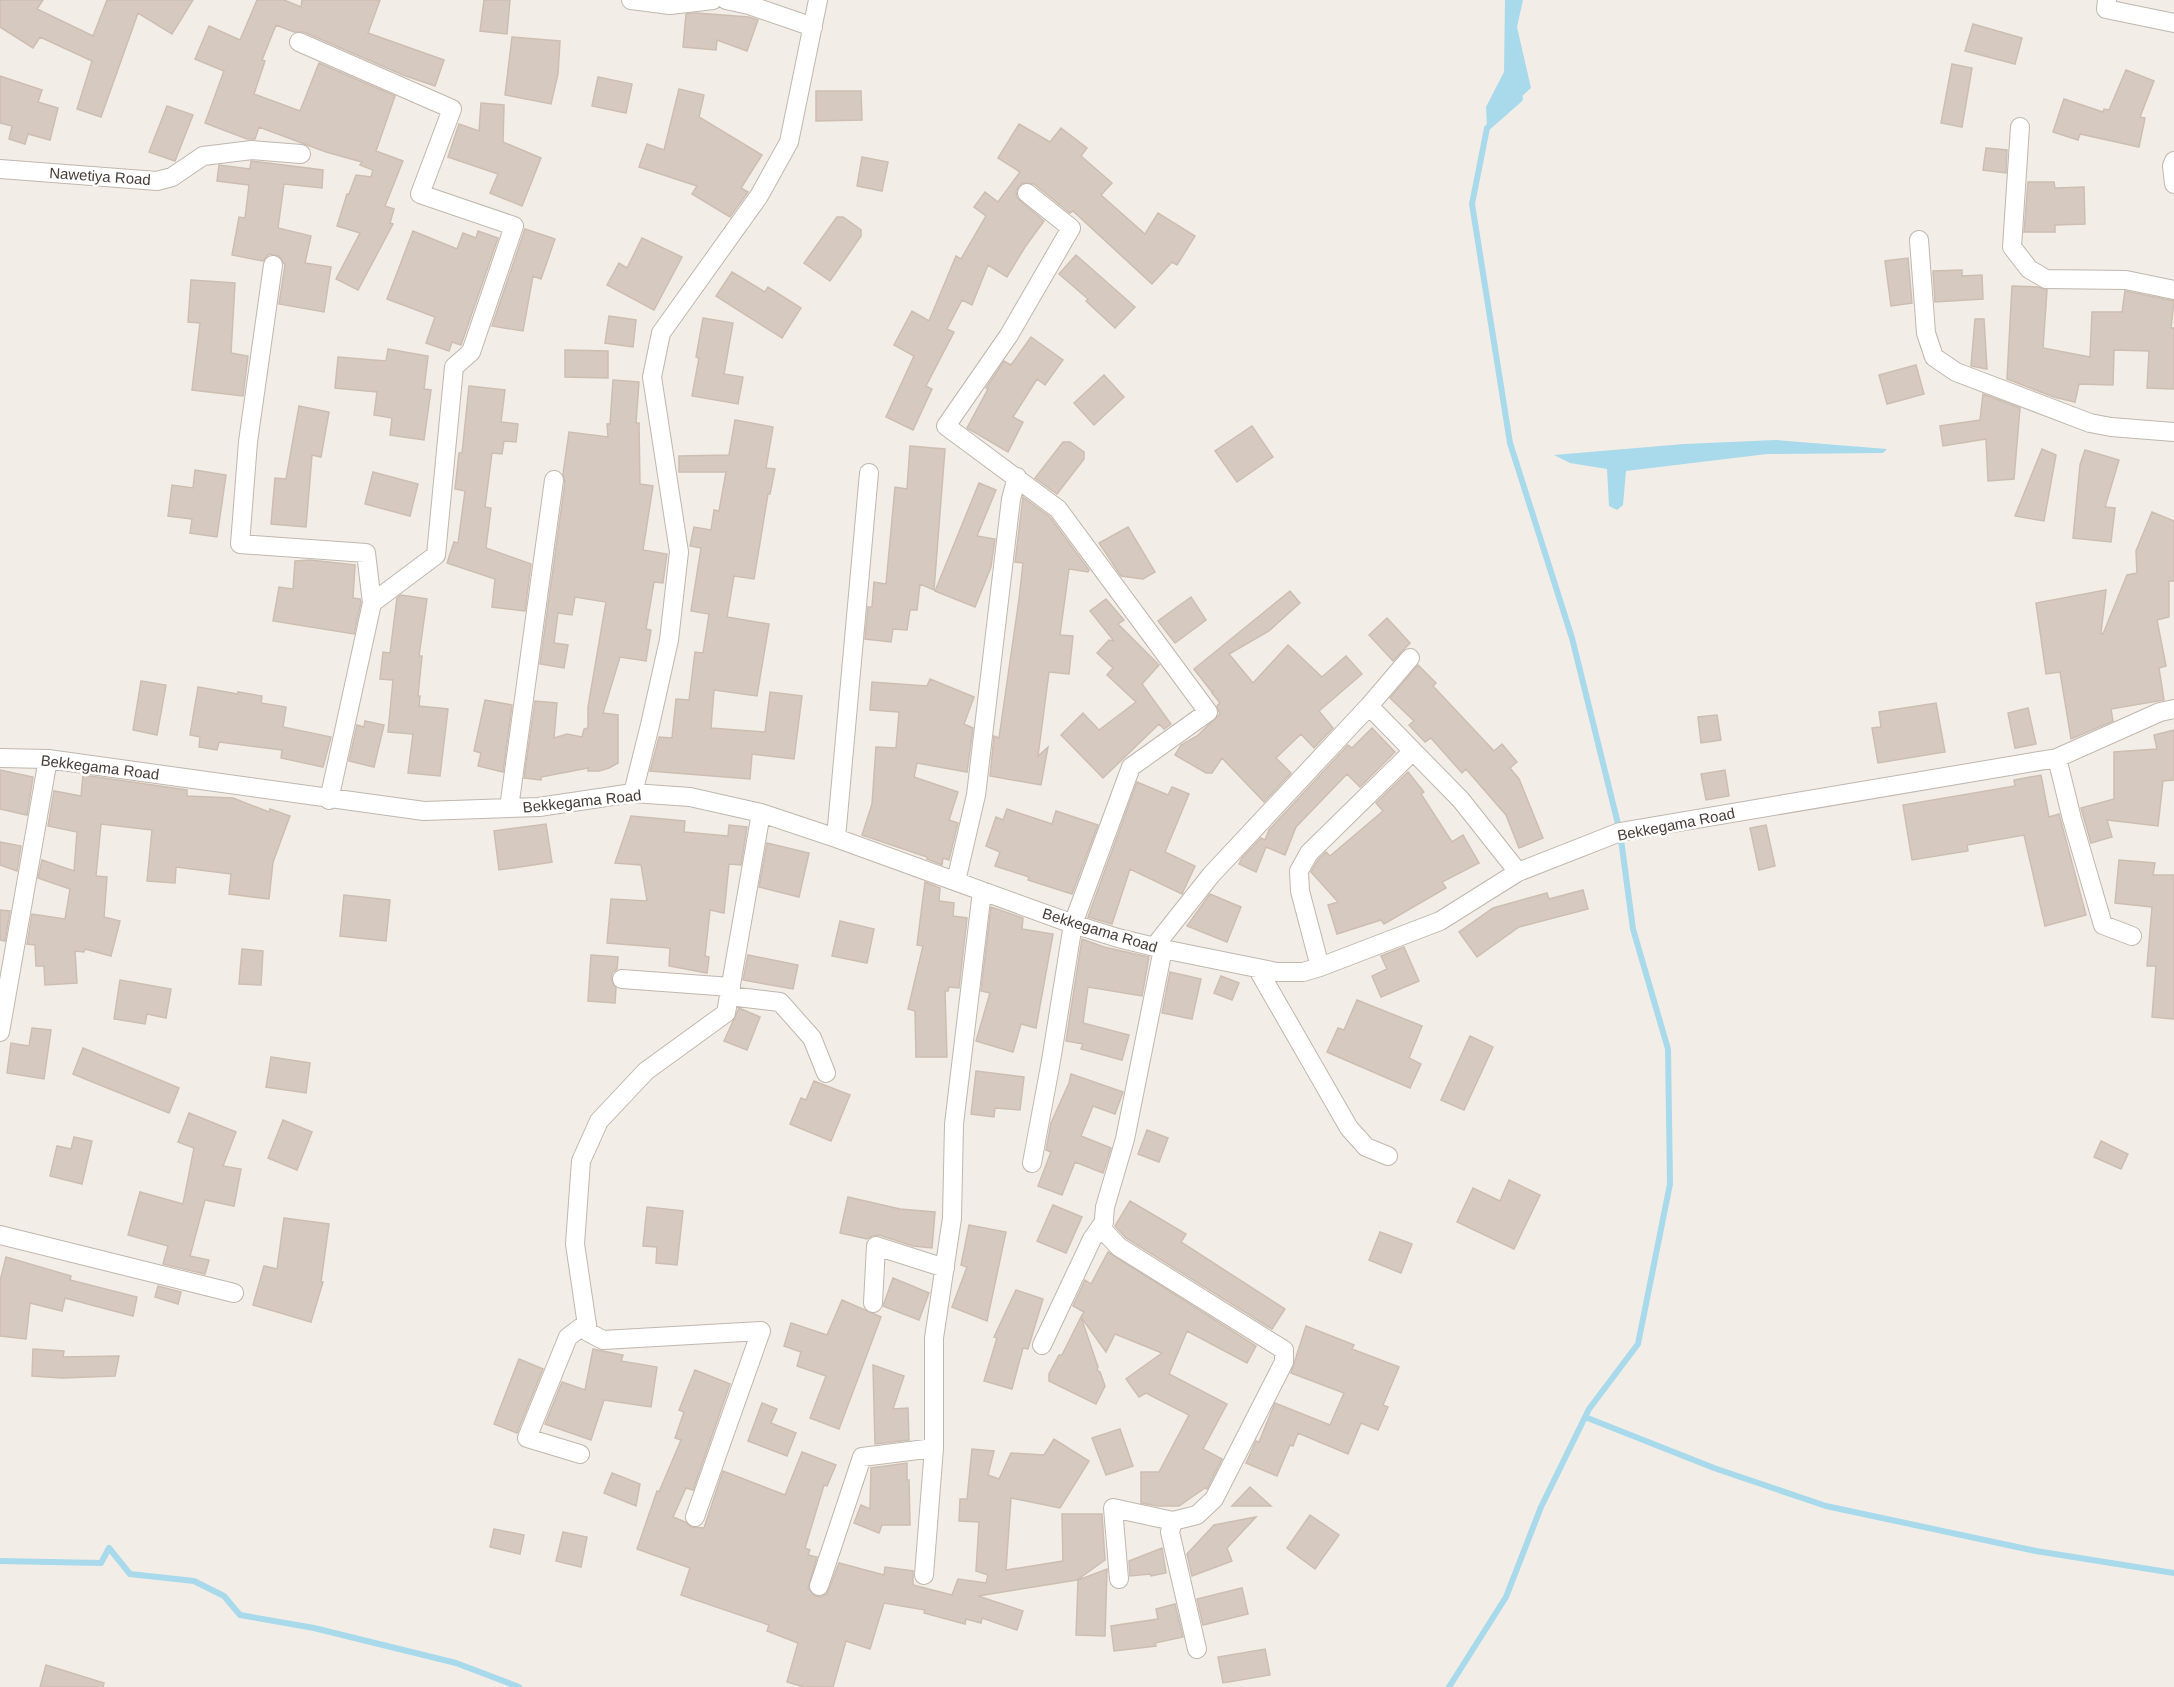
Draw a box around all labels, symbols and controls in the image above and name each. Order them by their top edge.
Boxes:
street label: Nawetiya Road [49,164,151,188]
street label: Bekkegama Road [40,751,160,783]
street label: Bekkegama Road [522,786,642,816]
street label: Bekkegama Road [1616,804,1736,844]
street label: Bekkegama Road [1040,904,1160,956]

